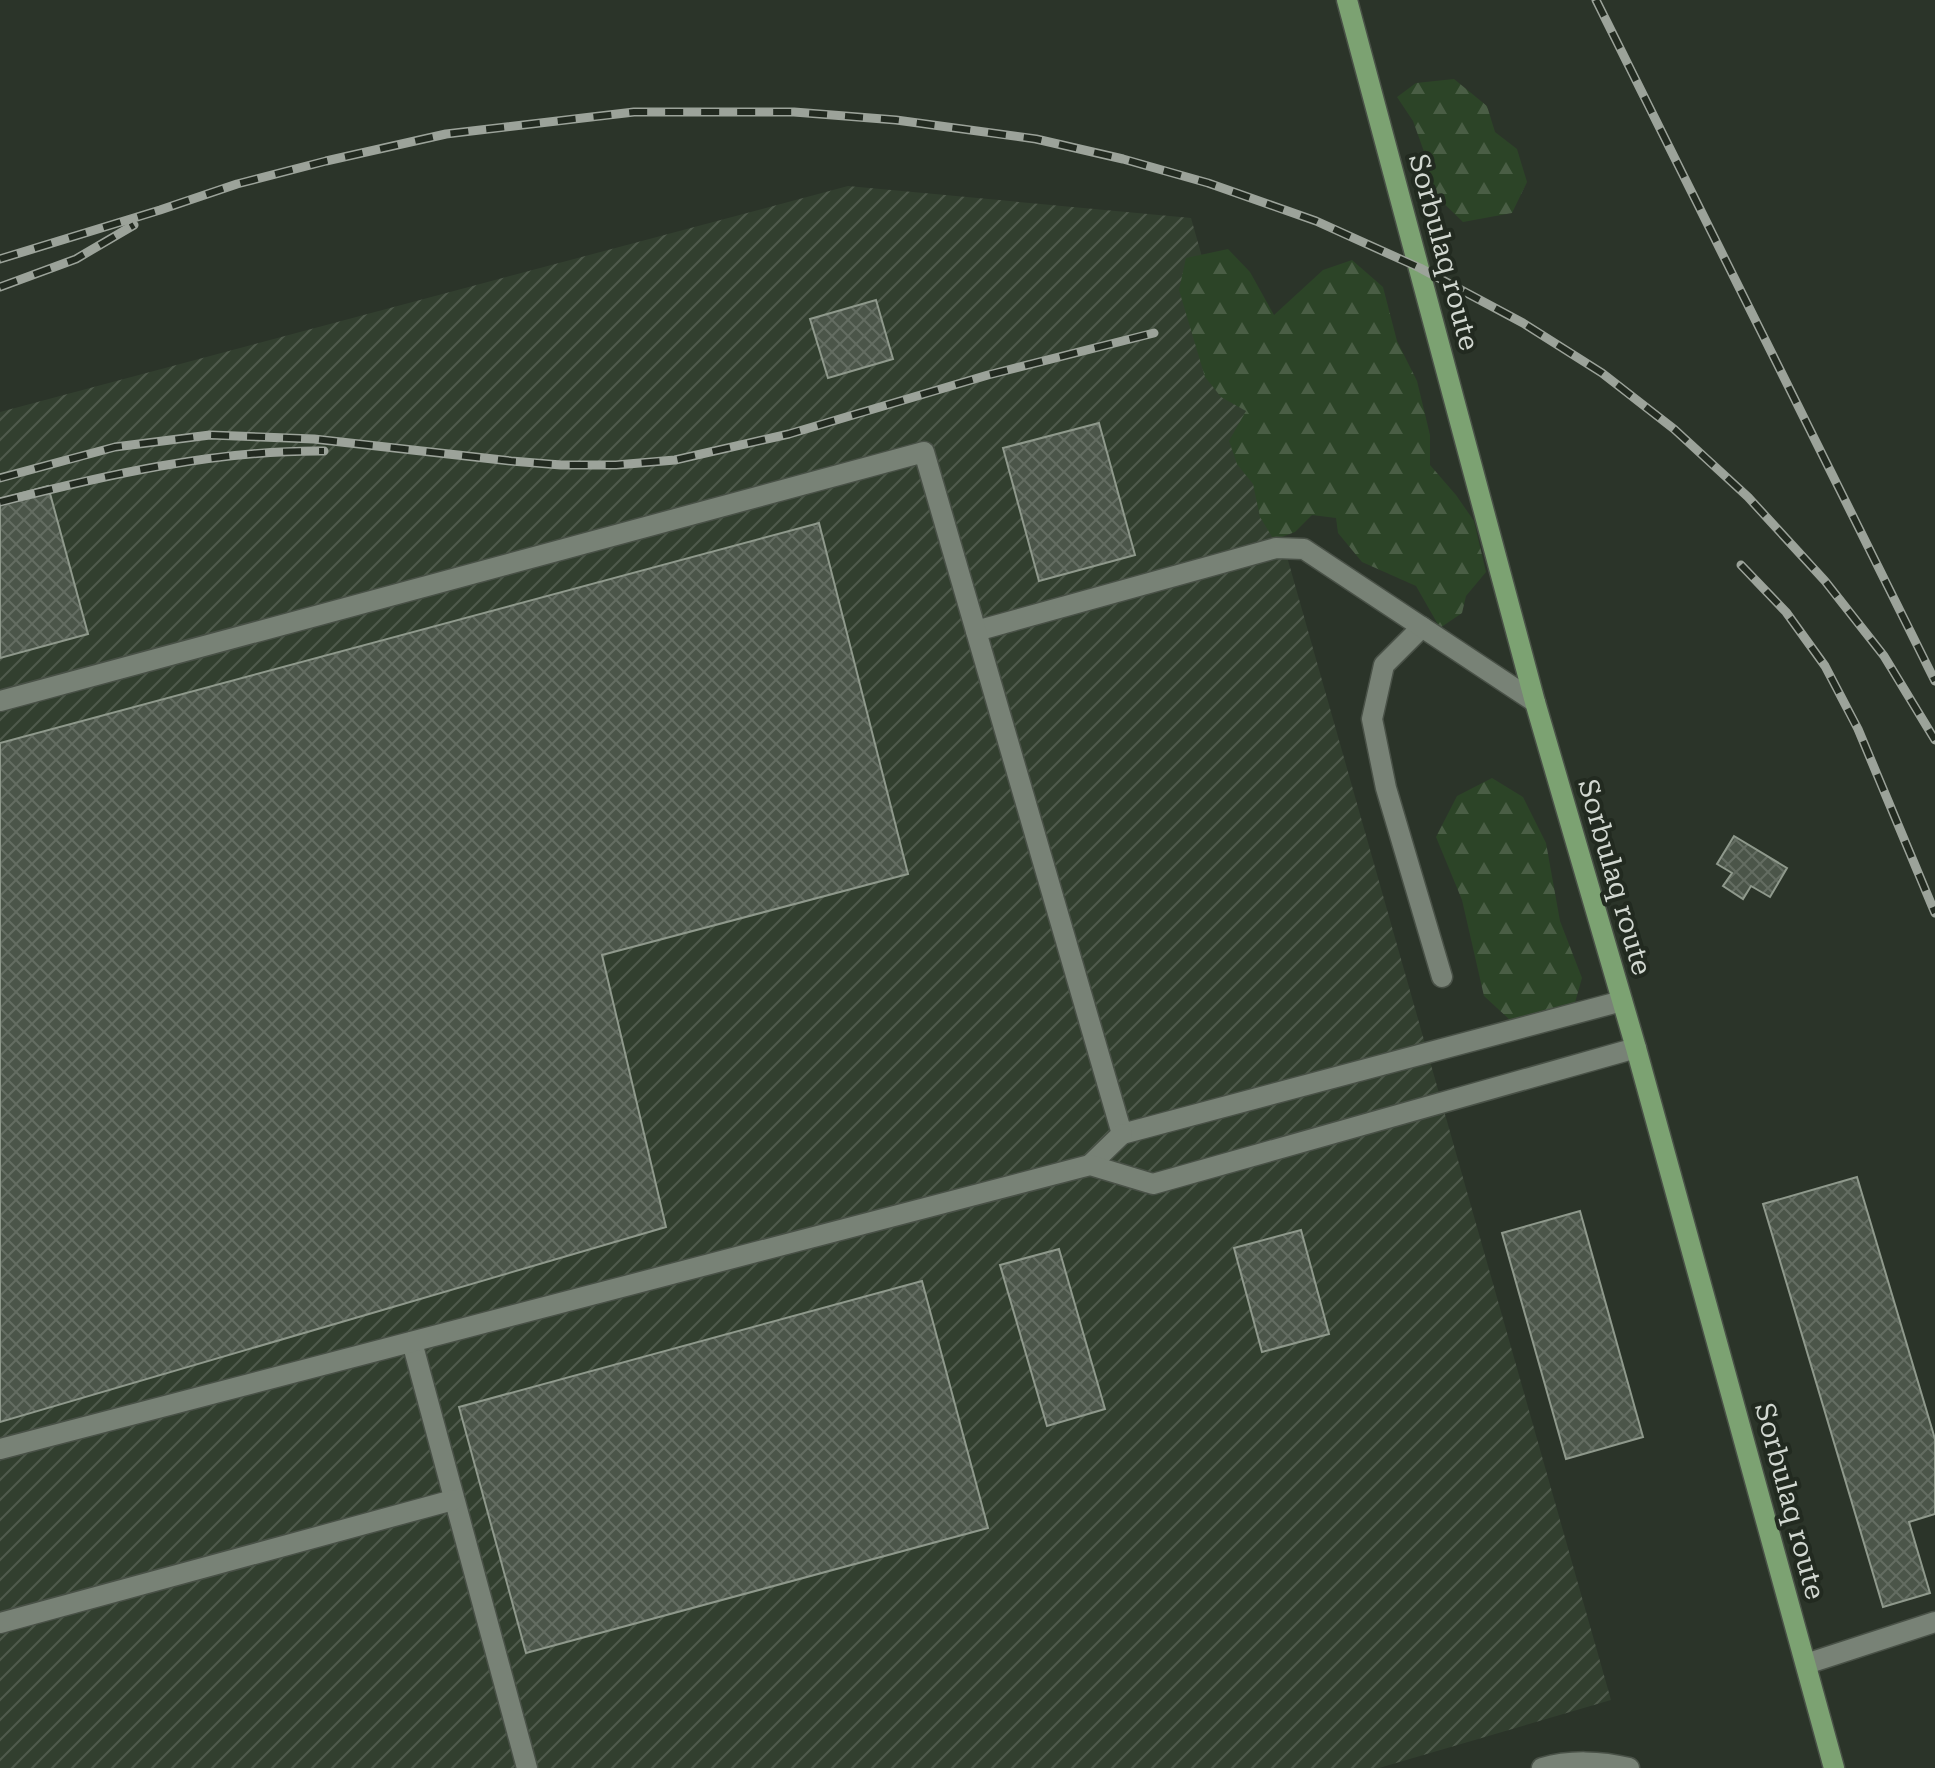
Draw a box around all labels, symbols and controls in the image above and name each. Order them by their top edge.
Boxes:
street label: Sorbulaq route [1402,150,1486,354]
street label: Sorbulaq route [1571,775,1659,979]
street label: Sorbulaq route [1748,1399,1832,1603]

